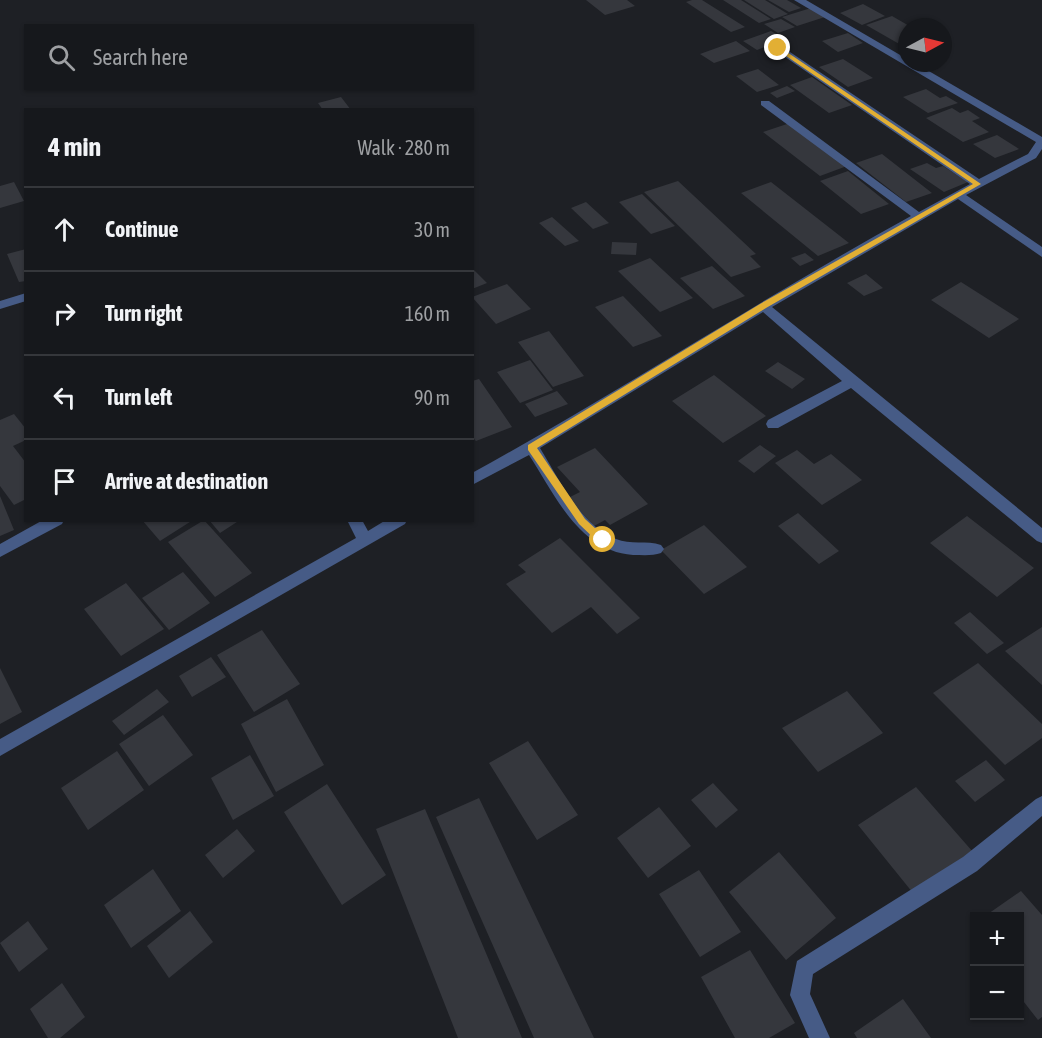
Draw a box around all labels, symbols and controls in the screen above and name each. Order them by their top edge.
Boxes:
north arrow [898,18,952,72]
search box [24,24,474,90]
route end [764,34,790,60]
icon: search [45,41,78,74]
text: Search here [93,44,188,70]
text: 4 min [48,132,101,162]
text: Walk · 280 m [358,136,450,159]
icon: ahead [48,213,81,246]
text: Continue [105,216,179,242]
text: 30 m [414,218,450,241]
icon: right [48,297,81,330]
text: Turn right [105,300,182,326]
text: 160 m [405,302,450,325]
icon: left [48,381,81,414]
text: Turn left [105,384,172,410]
text: 90 m [414,386,450,409]
icon: arrive [48,465,81,498]
text: Arrive at destination [105,468,268,494]
route start [589,526,615,552]
map controls [970,912,1024,1020]
button: + [970,912,1024,966]
button: − [970,966,1024,1020]

